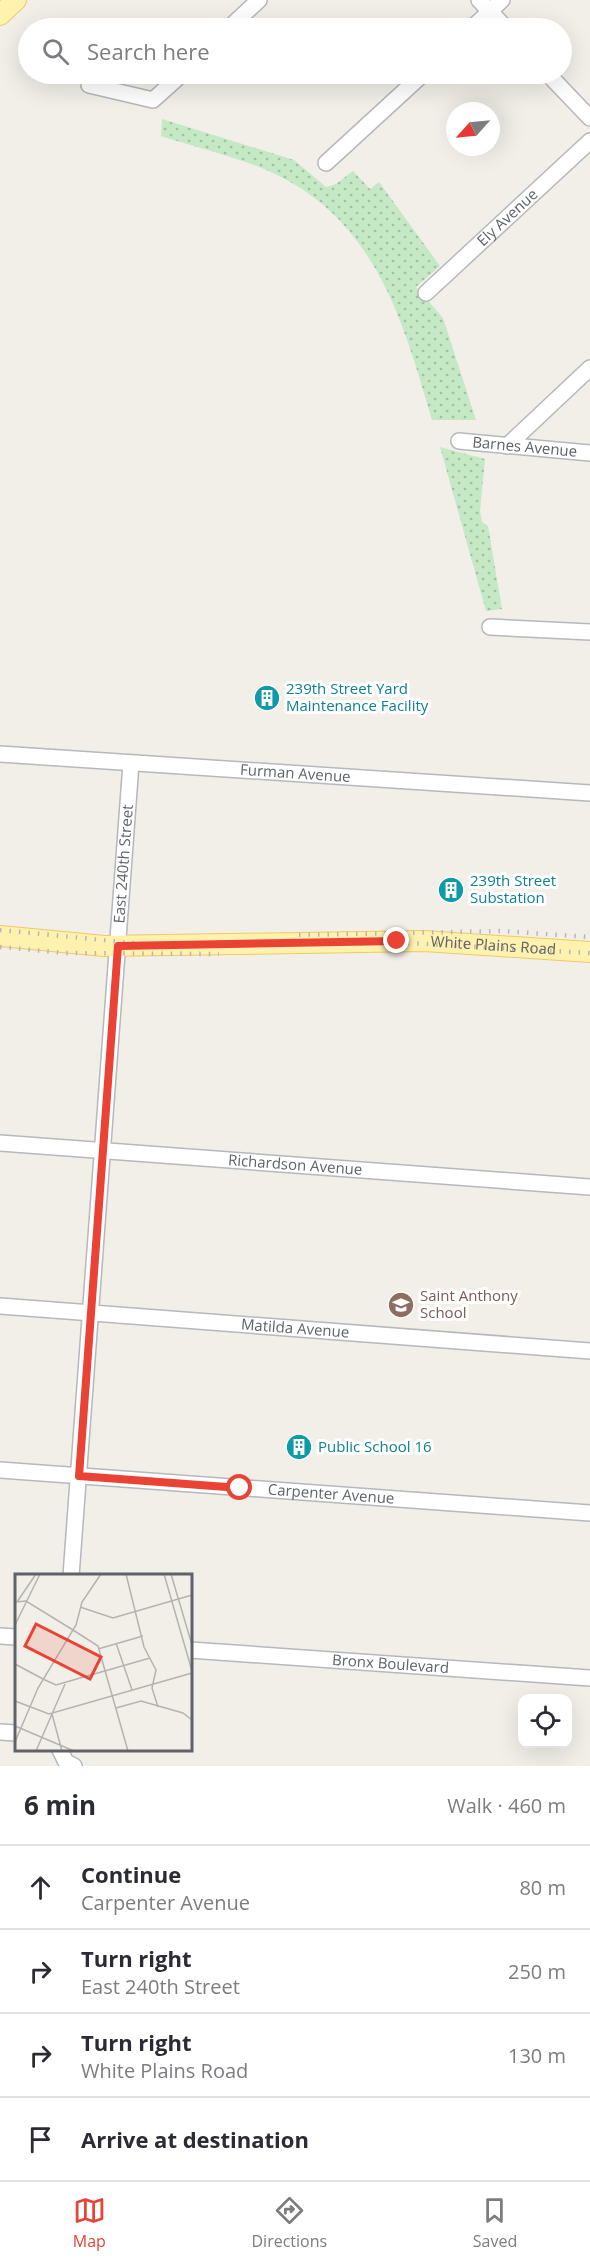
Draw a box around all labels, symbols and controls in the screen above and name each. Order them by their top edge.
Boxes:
search box [18,18,572,84]
icon: search [39,35,72,68]
text: Search here [87,36,210,66]
north arrow [446,102,500,156]
street label: Ely Avenue [472,184,541,250]
street label: Barnes Avenue [472,431,578,461]
place label: 239th Street Yard Maintenance Facility [286,678,429,715]
building icon: 239th Street Yard Maintenance Facility [252,683,282,713]
street label: Furman Avenue [240,759,351,786]
street label: East 240th Street [108,804,137,924]
place label: 239th Street Substation [470,870,556,907]
building icon: 239th Street Substation [436,875,466,905]
route end [383,927,409,953]
street label: White Plains Road [430,930,557,959]
street label: Richardson Avenue [227,1149,363,1179]
place label: Saint Anthony School [420,1285,518,1322]
school or university icon: Saint Anthony School [386,1290,416,1320]
street label: Matilda Avenue [240,1313,350,1342]
building icon: Public School 16 [284,1432,314,1462]
place label: Public School 16 [318,1436,432,1456]
route start [226,1474,252,1500]
street label: Carpenter Avenue [267,1479,395,1508]
inset map [15,1574,192,1751]
street label: Bronx Boulevard [331,1649,450,1677]
map controls [518,1694,572,1748]
button: locate [518,1694,572,1748]
text: 6 min [24,1787,96,1823]
text: Walk · 460 m [447,1792,566,1819]
text: Continue [81,1859,181,1889]
icon: ahead [24,1871,57,1904]
text: 80 m [519,1874,566,1901]
text: Carpenter Avenue [81,1889,250,1916]
text: Turn right [81,1943,192,1973]
icon: right [24,1955,57,1988]
text: 250 m [508,1958,566,1985]
text: East 240th Street [81,1973,240,2000]
text: Turn right [81,2027,192,2057]
icon: right [24,2039,57,2072]
text: 130 m [508,2042,566,2069]
text: White Plains Road [81,2057,248,2084]
icon: arrive [24,2123,57,2156]
text: Arrive at destination [81,2124,309,2154]
tab: Map [73,2194,106,2252]
tab: Directions [251,2194,327,2252]
tab: Saved [473,2194,517,2252]

